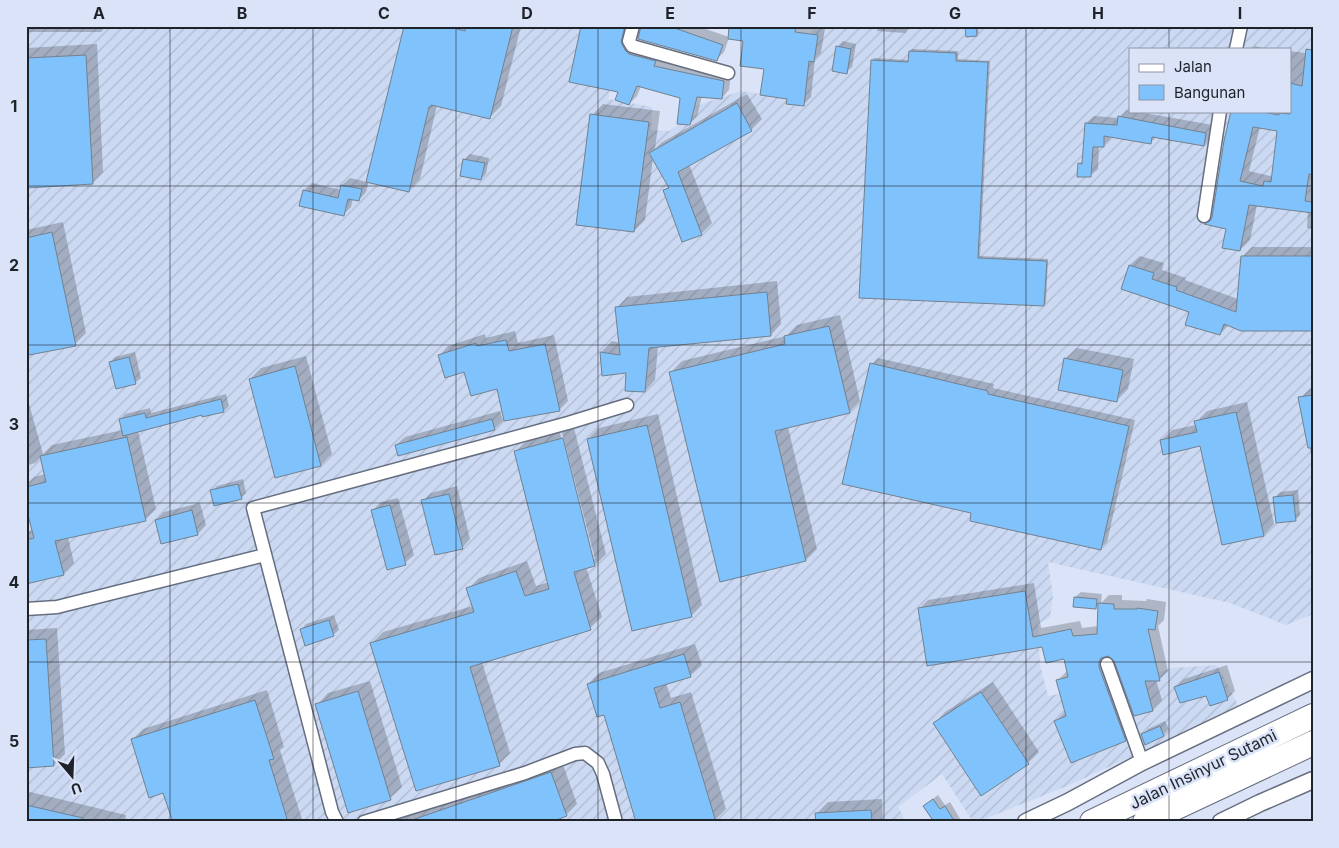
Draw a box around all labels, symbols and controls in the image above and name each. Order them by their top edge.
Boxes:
text: A [93,3,105,23]
text: B [237,3,247,23]
text: C [378,3,390,23]
text: D [521,3,533,23]
text: E [665,3,675,23]
text: F [807,3,817,23]
text: G [949,3,961,23]
text: H [1092,3,1104,23]
text: I [1238,3,1242,23]
legend [1129,48,1292,112]
text: Jalan [1174,57,1212,76]
text: Bangunan [1174,83,1245,102]
text: 1 [11,96,17,116]
text: 2 [9,255,19,275]
text: 3 [9,414,19,434]
text: 4 [9,572,20,592]
street label: Jalan Insinyur Sutami [1126,725,1280,813]
text: 5 [9,731,19,751]
north arrow [48,750,98,800]
text: U [69,779,84,798]

